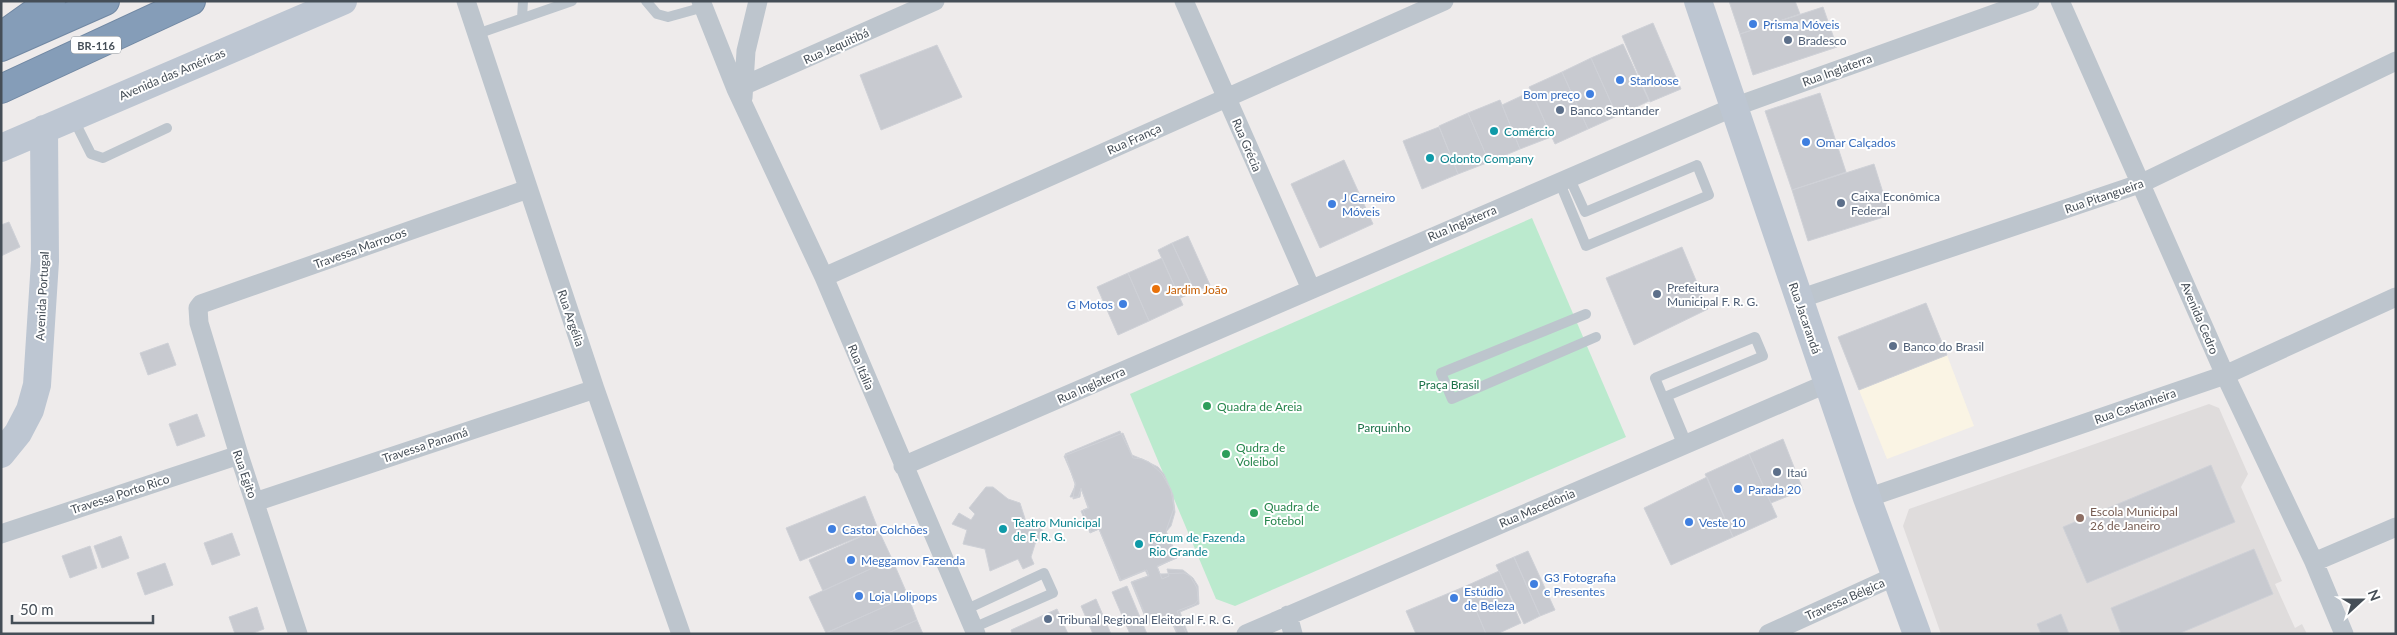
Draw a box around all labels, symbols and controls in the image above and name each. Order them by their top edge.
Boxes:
place label: Prisma Móveis [1763,17,1839,32]
marker: Prisma Móveis [1747,18,1759,30]
street label: Rua Jequitibá [801,25,871,67]
place label: Bradesco [1798,33,1847,48]
marker: Bradesco [1782,34,1794,46]
road number: BR-116 [71,36,121,54]
street label: Avenida das Américas [116,45,228,103]
street label: Rua Inglaterra [1800,50,1874,90]
place label: Starloose [1630,73,1679,88]
marker: Starloose [1614,74,1626,86]
place label: Bom preço [1523,87,1580,102]
marker: Bom preço [1584,88,1596,100]
place label: Banco Santander [1570,103,1660,118]
marker: Banco Santander [1554,104,1566,116]
street label: Rua Grécia [1229,116,1265,174]
street label: Rua França [1104,120,1164,158]
place label: Comércio [1504,124,1555,139]
marker: Comércio [1488,125,1500,137]
place label: Omar Calçados [1816,135,1896,150]
marker: Omar Calçados [1800,136,1812,148]
place label: Odonto Company [1440,151,1535,166]
marker: Odonto Company [1424,152,1436,164]
street label: Rua Pitangueira [2063,175,2145,217]
place label: Caixa Econômica Federal [1851,189,1940,218]
place label: J Carneiro Móveis [1342,190,1396,219]
marker: Caixa Econômica Federal [1835,197,1847,209]
marker: J Carneiro Móveis [1326,198,1338,210]
street label: Rua Inglaterra [1425,202,1499,244]
street label: Travessa Marrocos [312,224,408,272]
street label: Avenida Portugal [32,251,52,341]
place label: Prefeitura Municipal F. R. G. [1667,280,1758,309]
street label: Rua Jacarandá [1786,280,1824,356]
street label: Avenida Cedro [2178,280,2222,357]
place label: Jardim João [1166,282,1228,297]
marker: Jardim João [1150,283,1162,295]
street label: Rua Argélia [554,288,588,348]
marker: Prefeitura Municipal F. R. G. [1651,288,1663,300]
place label: G Motos [1067,297,1113,312]
marker: G Motos [1117,298,1129,310]
place label: Banco do Brasil [1903,339,1984,354]
marker: Banco do Brasil [1887,340,1899,352]
street label: Rua Itália [845,342,877,392]
street label: Rua Inglaterra [1055,363,1127,407]
park label: Praça Brasil [1419,377,1479,392]
street label: Rua Castanheira [2092,385,2178,427]
place label: Quadra de Areia [1217,399,1302,414]
marker: Quadra de Areia [1201,400,1213,412]
park label: Parquinho [1357,420,1411,435]
street label: Travessa Panamá [380,424,470,466]
place label: Qudra de Voleibol [1236,440,1285,469]
street label: Rua Egito [230,448,260,500]
marker: Qudra de Voleibol [1220,448,1232,460]
place label: Itaú [1787,465,1807,480]
marker: Itaú [1771,466,1783,478]
street label: Travessa Porto Rico [69,471,171,517]
place label: Parada 20 [1748,482,1801,497]
marker: Parada 20 [1732,483,1744,495]
street label: Rua Macedônia [1497,485,1577,531]
place label: Quadra de Fotebol [1264,499,1319,528]
place label: Escola Municipal 26 de Janeiro [2090,504,2178,533]
marker: Quadra de Fotebol [1248,507,1260,519]
marker: Escola Municipal 26 de Janeiro [2074,512,2086,524]
place label: Teatro Municipal de F. R. G. [1013,515,1101,544]
place label: Veste 10 [1699,515,1745,530]
marker: Veste 10 [1683,516,1695,528]
place label: Castor Colchões [842,522,928,537]
marker: Castor Colchões [826,523,838,535]
marker: Teatro Municipal de F. R. G. [997,523,1009,535]
place label: Fórum de Fazenda Rio Grande [1149,530,1245,559]
marker: Fórum de Fazenda Rio Grande [1133,538,1145,550]
place label: Meggamov Fazenda [861,553,965,568]
marker: Meggamov Fazenda [845,554,857,566]
place label: G3 Fotografia e Presentes [1544,570,1616,599]
street label: Travessa Bélgica [1803,575,1887,623]
north arrow [2337,575,2387,625]
marker: G3 Fotografia e Presentes [1528,578,1540,590]
place label: Estúdio de Beleza [1464,584,1515,613]
text: N [2365,587,2384,603]
place label: Loja Lolipops [869,589,937,604]
marker: Loja Lolipops [853,590,865,602]
scale bar [12,592,154,624]
marker: Estúdio de Beleza [1448,592,1460,604]
text: 50 m [20,600,54,618]
place label: Tribunal Regional Eleitoral F. R. G. [1058,612,1234,627]
marker: Tribunal Regional Eleitoral F. R. G. [1042,613,1054,625]

